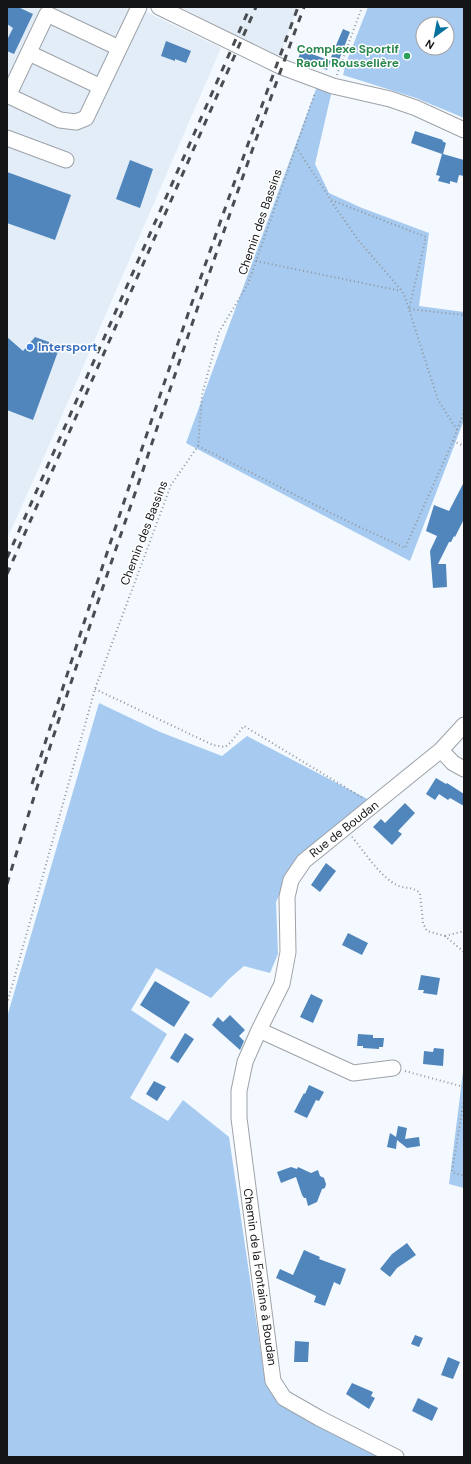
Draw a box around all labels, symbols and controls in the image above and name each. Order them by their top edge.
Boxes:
north arrow [415,16,455,56]
text: N [423,36,437,53]
place label: Complexe Sportif Raoul Rousselière [296,41,399,71]
marker: Complexe Sportif Raoul Rousselière [402,51,412,61]
street label: Chemin des Bassins [234,167,286,277]
place label: Intersport [38,339,98,355]
marker: Intersport [25,342,35,352]
street label: Chemin des Bassins [117,478,171,588]
street label: Rue de Boudan [306,797,382,861]
street label: Chemin de la Fontaine à Boudan [240,1187,280,1367]

